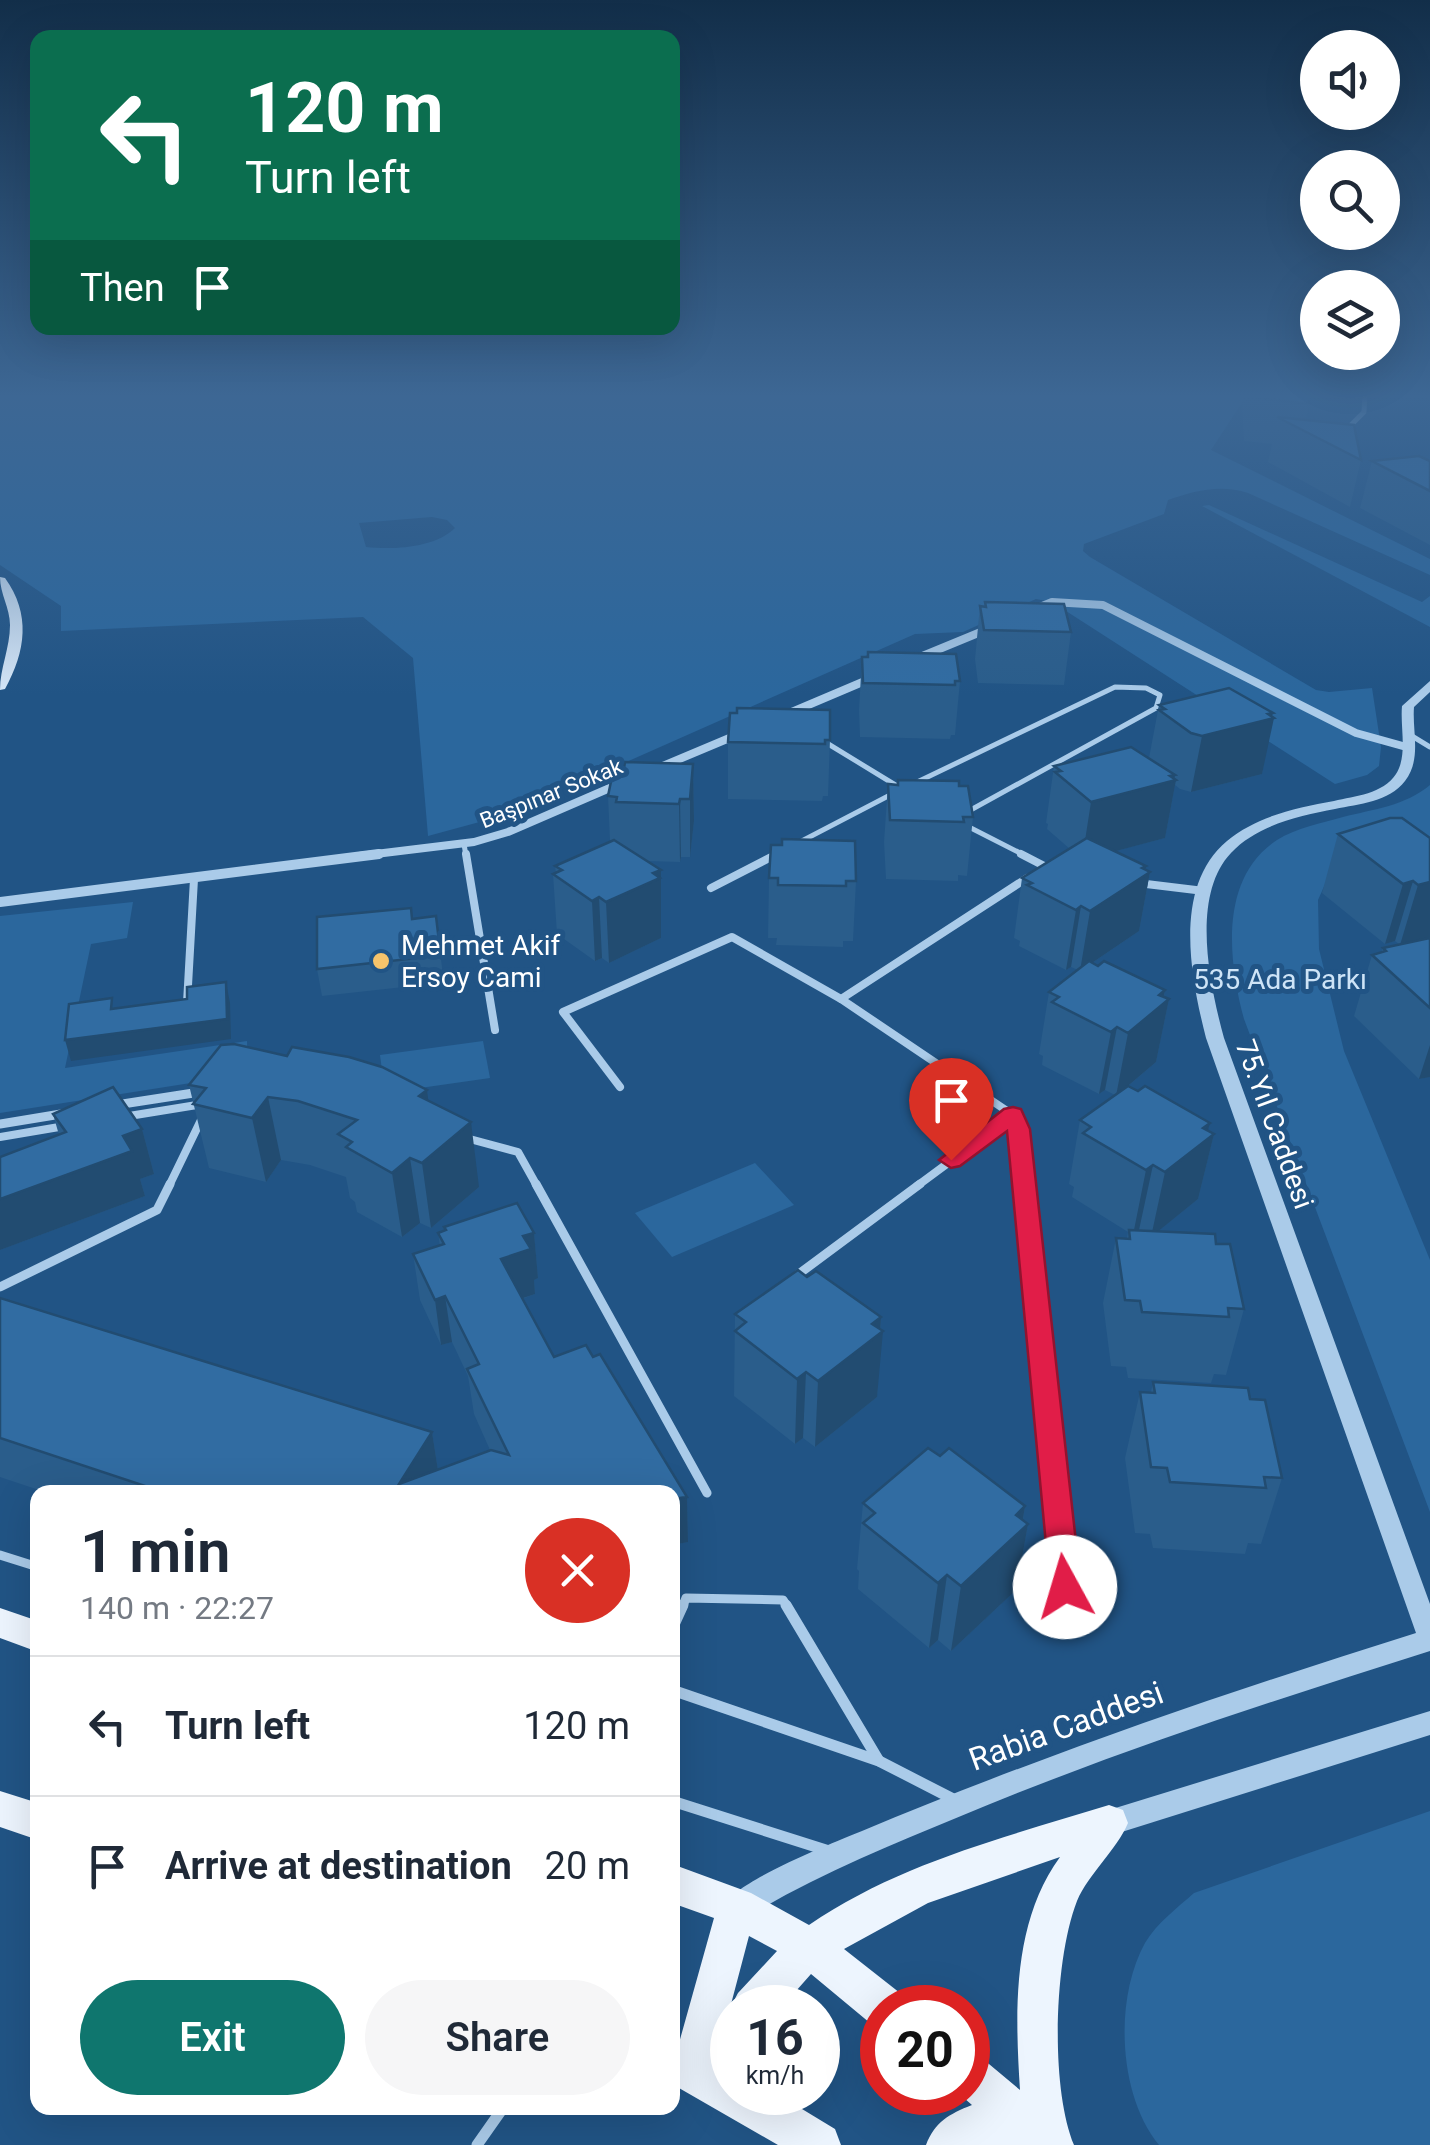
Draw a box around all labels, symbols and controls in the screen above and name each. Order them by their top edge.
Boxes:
map controls [1300,30,1400,370]
button: sound [1300,30,1400,130]
text: 120 m [245,67,444,149]
icon: left [80,70,210,200]
button: search [1300,150,1400,250]
text: Turn left [245,151,411,204]
icon: arrive [185,260,240,315]
text: Then [80,266,165,310]
button: layers [1300,270,1400,370]
street label: Başpınar Sokak [476,753,627,833]
place label: Mehmet Akif Ersoy Cami [401,929,560,994]
marker: Mehmet Akif Ersoy Cami [370,950,392,972]
park label: 535 Ada Parkı [1193,963,1367,996]
street label: 75.Yıl Caddesi [1229,1035,1320,1213]
pin [909,1058,994,1161]
icon: arrive [924,1073,979,1128]
text: 1 min [80,1516,230,1587]
button: close [525,1518,630,1623]
position arrow [1013,1535,1117,1639]
text: 140 m · 22:27 [80,1589,274,1627]
street label: Rabia Caddesi [964,1673,1168,1779]
icon: left [80,1699,135,1754]
text: Turn left [165,1704,310,1748]
text: 120 m [523,1704,630,1748]
icon: arrive [80,1839,135,1894]
text: Arrive at destination [165,1844,512,1888]
text: 20 m [545,1844,630,1888]
button: Exit [80,1980,345,2095]
button: Share [365,1980,630,2095]
speed limit sign: 20 [860,1985,990,2115]
text: 16 [746,2009,804,2067]
text: km/h [746,2061,804,2090]

